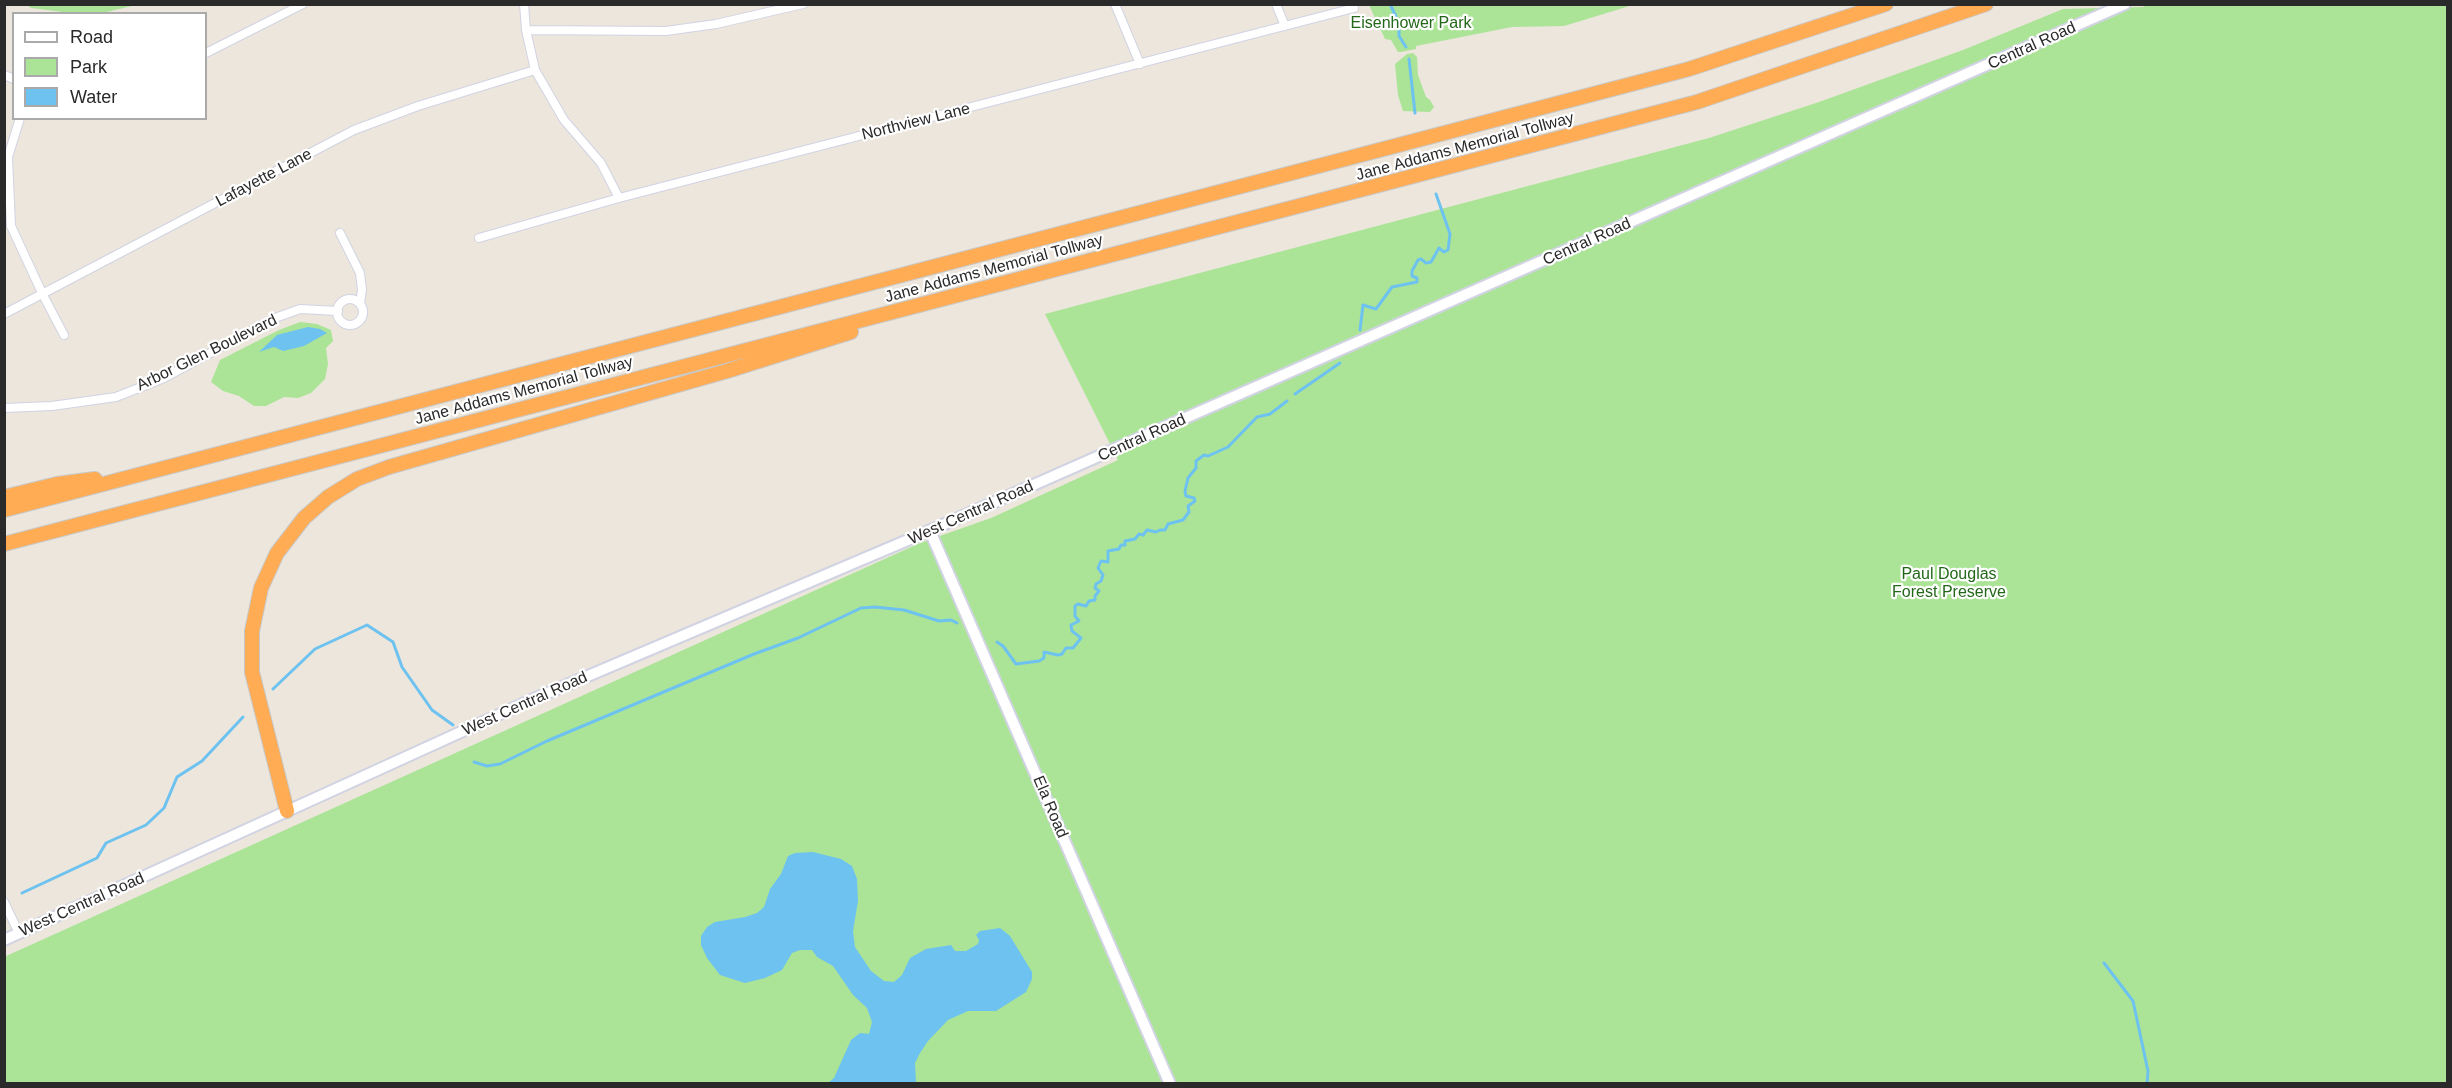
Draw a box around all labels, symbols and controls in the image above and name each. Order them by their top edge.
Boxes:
legend [12,12,207,120]
park label: Eisenhower Park [1351,14,1471,34]
street label: Central Road [1985,18,2079,74]
text: Road [70,27,113,47]
text: Park [70,57,107,77]
text: Water [70,87,117,107]
street label: Northview Lane [860,99,972,145]
street label: Jane Addams Memorial Tollway [1354,109,1576,185]
street label: Lafayette Lane [213,145,315,211]
street label: Central Road [1540,214,1634,270]
street label: Jane Addams Memorial Tollway [883,231,1105,307]
street label: Arbor Glen Boulevard [134,311,280,395]
street label: Jane Addams Memorial Tollway [413,353,635,429]
street label: Central Road [1095,410,1189,466]
street label: West Central Road [905,477,1037,549]
park label: Paul Douglas Forest Preserve [1892,565,2006,603]
street label: West Central Road [459,668,591,740]
street label: Ela Road [1028,773,1072,841]
street label: West Central Road [16,869,148,941]

